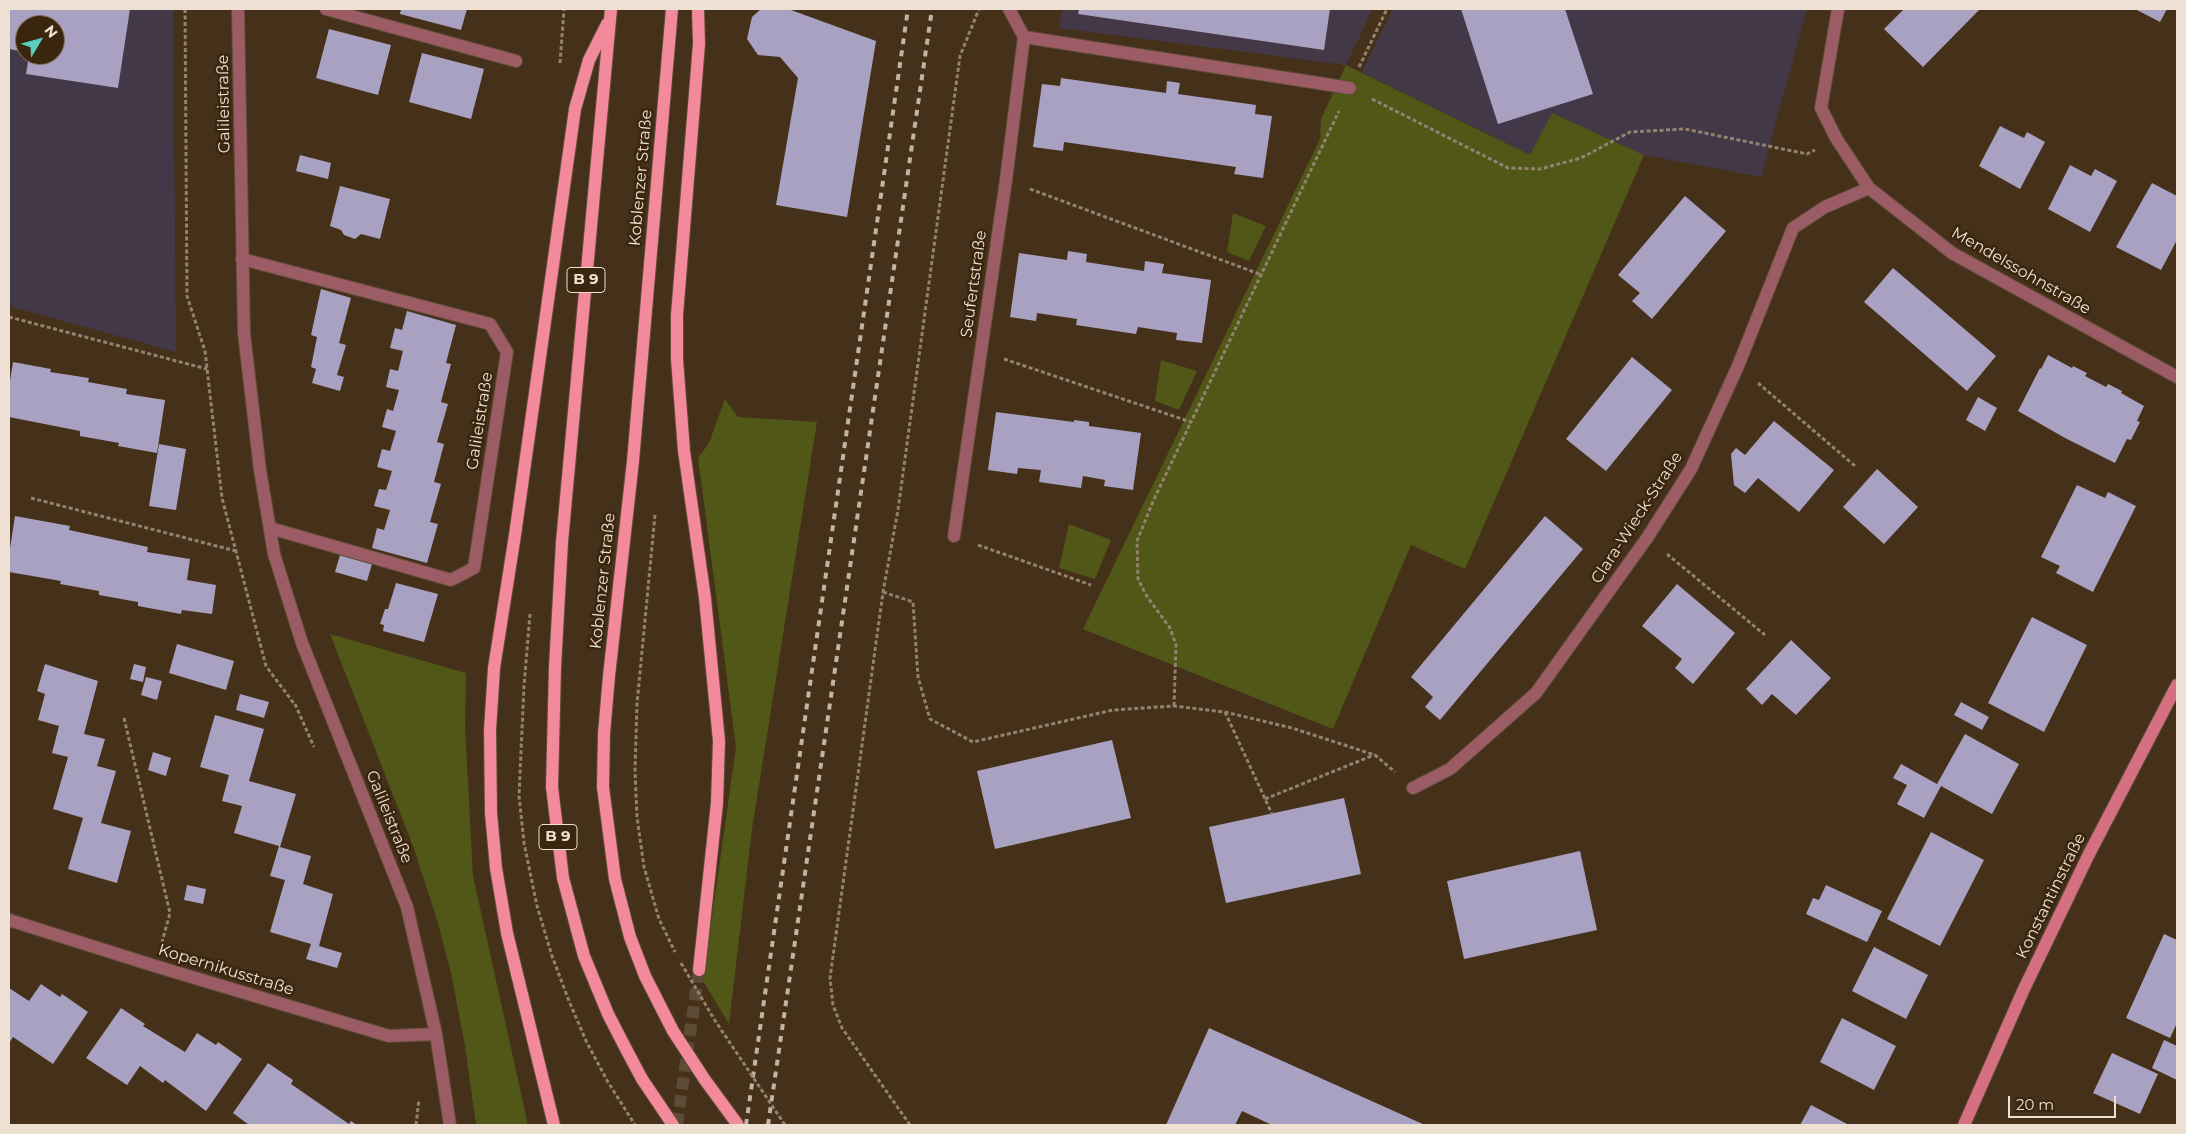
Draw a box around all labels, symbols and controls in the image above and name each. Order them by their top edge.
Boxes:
north arrow [15,15,65,65]
text: N [41,22,62,42]
street label: Galileistraße [214,55,234,153]
street label: Koblenzer Straße [625,109,657,247]
street label: Mendelssohnstraße [1948,223,2094,319]
street label: Seufertstraße [957,229,991,339]
road number: B 9 [567,268,605,292]
street label: Galileistraße [463,371,497,471]
street label: Clara-Wieck-Straße [1587,448,1687,588]
street label: Koblenzer Straße [586,512,620,650]
street label: Galileistraße [362,768,416,866]
road number: B 9 [539,824,577,850]
street label: Konstantinstraße [2012,830,2090,962]
street label: Kopernikusstraße [156,940,296,1000]
scale bar [2011,1086,2118,1118]
text: 20 m [2016,1095,2054,1114]

